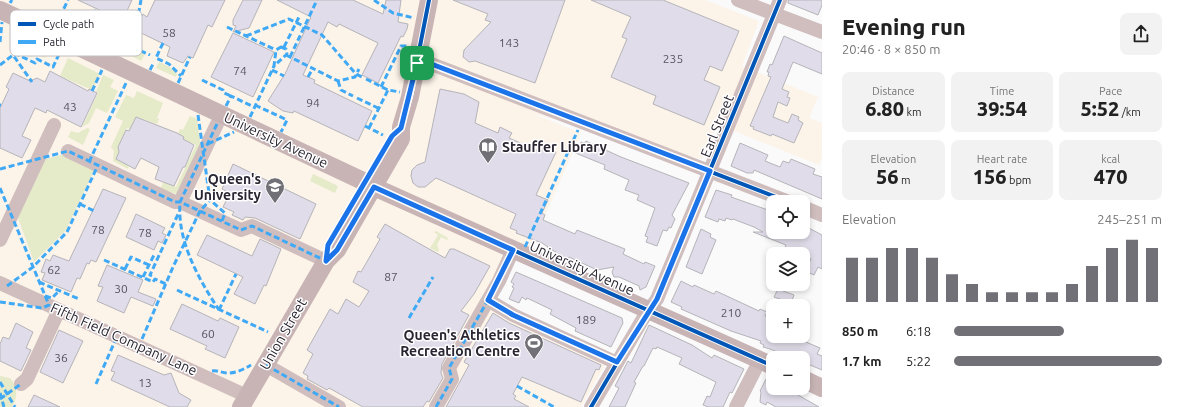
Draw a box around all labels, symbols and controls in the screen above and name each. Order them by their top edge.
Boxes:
legend [10,10,142,56]
button: share [1120,13,1162,55]
text: Evening run [842,14,966,39]
text: Cycle path [43,18,94,30]
house number: 58 [162,26,176,39]
text: Path [43,36,66,48]
house number: 143 [499,36,519,49]
text: 20:46 · 8 × 850 m [842,42,941,56]
pin [400,46,434,80]
icon: arrive [406,52,428,74]
house number: 235 [663,52,683,65]
house number: 74 [233,64,247,77]
text: Distance [872,85,915,97]
text: Time [990,85,1014,97]
text: Pace [1099,85,1122,97]
street label: Earl Street [697,92,737,160]
house number: 94 [306,96,320,109]
text: 6.80 [865,97,904,120]
text: 39:54 [977,97,1027,120]
text: 5:52 [1080,97,1119,120]
house number: 43 [63,100,77,113]
text: km [904,106,922,118]
text: /km [1119,106,1141,118]
street label: University Avenue [221,109,331,171]
library icon: Stauffer Library [477,136,499,164]
place label: Stauffer Library [502,139,608,155]
text: Elevation [870,153,916,165]
text: Heart rate [977,153,1027,165]
text: kcal [1101,153,1120,165]
text: 56 [876,165,899,188]
text: 156 [973,165,1006,188]
text: 470 [1094,165,1128,188]
place label: Queen's University [194,171,262,203]
text: m [899,174,911,186]
text: bpm [1006,174,1031,186]
school or university icon: Queen's University [264,176,286,204]
map controls [766,195,810,395]
button: locate [766,195,810,239]
text: Elevation [842,212,896,226]
text: 245–251 m [1097,212,1162,226]
house number: 78 [91,223,105,236]
house number: 78 [138,226,152,239]
street label: University Avenue [527,238,637,298]
button: layers [766,247,810,291]
house number: 62 [47,263,61,276]
house number: 87 [384,270,398,283]
house number: 30 [114,282,128,295]
street label: Union Street [256,295,310,372]
street label: Fifth Field Company Lane [48,299,200,379]
button: + [766,299,810,343]
house number: 210 [721,306,741,319]
house number: 189 [576,313,596,326]
text: 850 m [842,324,878,338]
text: 6:18 [906,324,931,338]
house number: 60 [201,327,215,340]
place label: Queen's Athletics Recreation Centre [400,327,520,359]
sports icon: Queen's Athletics Recreation Centre [523,332,545,360]
house number: 36 [54,351,68,364]
button: − [766,351,810,395]
text: 1.7 km [842,354,881,368]
text: 5:22 [906,354,931,368]
house number: 13 [138,376,152,389]

